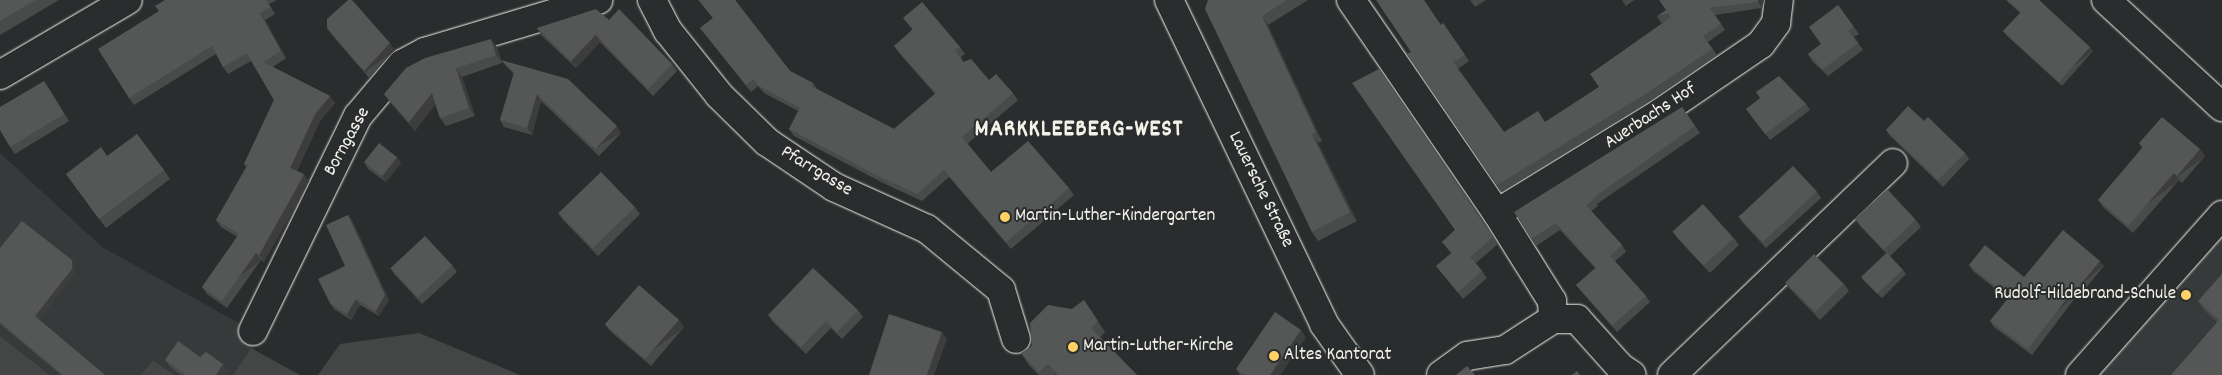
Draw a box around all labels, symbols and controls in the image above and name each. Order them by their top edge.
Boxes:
street label: Auerbachs Hof [1601,79,1701,155]
street label: Borngasse [320,104,376,180]
district label: MARKKLEEBERG-WEST [972,117,1186,145]
street label: Lauersche Straße [1222,128,1298,252]
street label: Pfarrgasse [776,142,856,202]
place label: Martin-Luther-Kindergarten [1015,206,1215,228]
marker: Martin-Luther-Kindergarten [999,211,1011,223]
place label: Rudolf-Hildebrand-Schule [1994,284,2176,306]
marker: Rudolf-Hildebrand-Schule [2180,289,2192,301]
place label: Martin-Luther-Kirche [1083,336,1233,358]
marker: Martin-Luther-Kirche [1067,341,1079,353]
place label: Altes Kantorat [1284,345,1392,367]
marker: Altes Kantorat [1268,350,1280,362]

